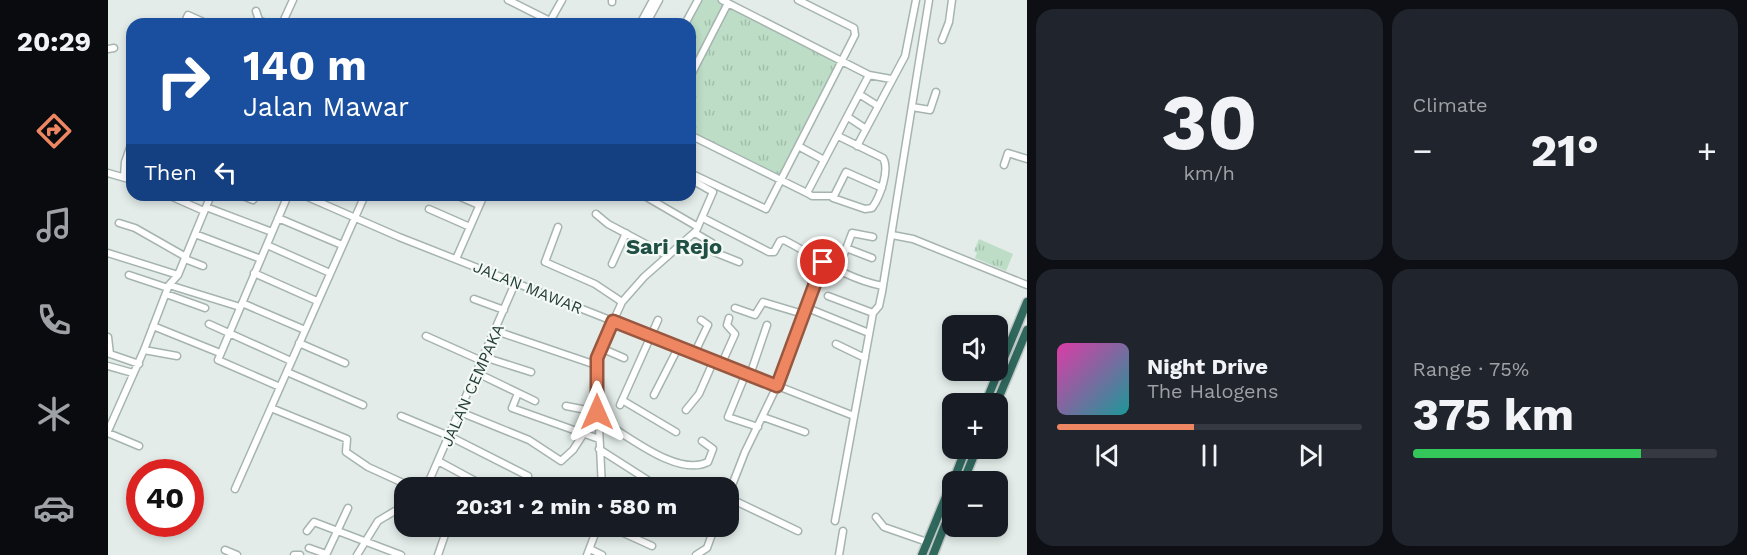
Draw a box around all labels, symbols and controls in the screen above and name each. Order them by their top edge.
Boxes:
text: 20:29 [17,26,91,58]
text: 140 m [243,41,367,90]
icon: right [144,42,222,120]
text: 30 [1161,76,1258,168]
text: Jalan Mawar [243,91,409,123]
text: Climate [1413,93,1488,117]
icon: directions [33,110,75,152]
text: 21° [1531,124,1599,177]
text: − [1413,131,1432,170]
text: + [1697,131,1717,170]
icon: left [209,156,242,189]
text: Then [144,160,197,185]
text: km/h [1183,161,1235,185]
icon: music [33,204,75,246]
district label: Sari Rejo [626,234,722,259]
pin [797,236,848,287]
icon: arrive [806,245,839,278]
street label: JALAN MAWAR [470,257,585,318]
icon: phone [33,299,75,341]
map controls [942,315,1008,537]
button: sound [942,315,1008,381]
street label: JALAN CEMPAKA [437,321,508,449]
text: Night Drive [1147,354,1268,379]
text: Range · 75% [1413,357,1529,381]
text: The Halogens [1147,379,1279,403]
position arrow [565,380,629,444]
text: 375 km [1413,388,1574,441]
icon: climate [33,393,75,435]
button: + [942,393,1008,459]
icon: previous [1091,439,1124,472]
icon: pause [1193,439,1226,472]
icon: next [1294,439,1327,472]
speed limit sign: 40 [126,459,204,537]
button: − [942,471,1008,537]
icon: car [33,487,75,529]
text: 20:31 · 2 min · 580 m [456,494,677,519]

